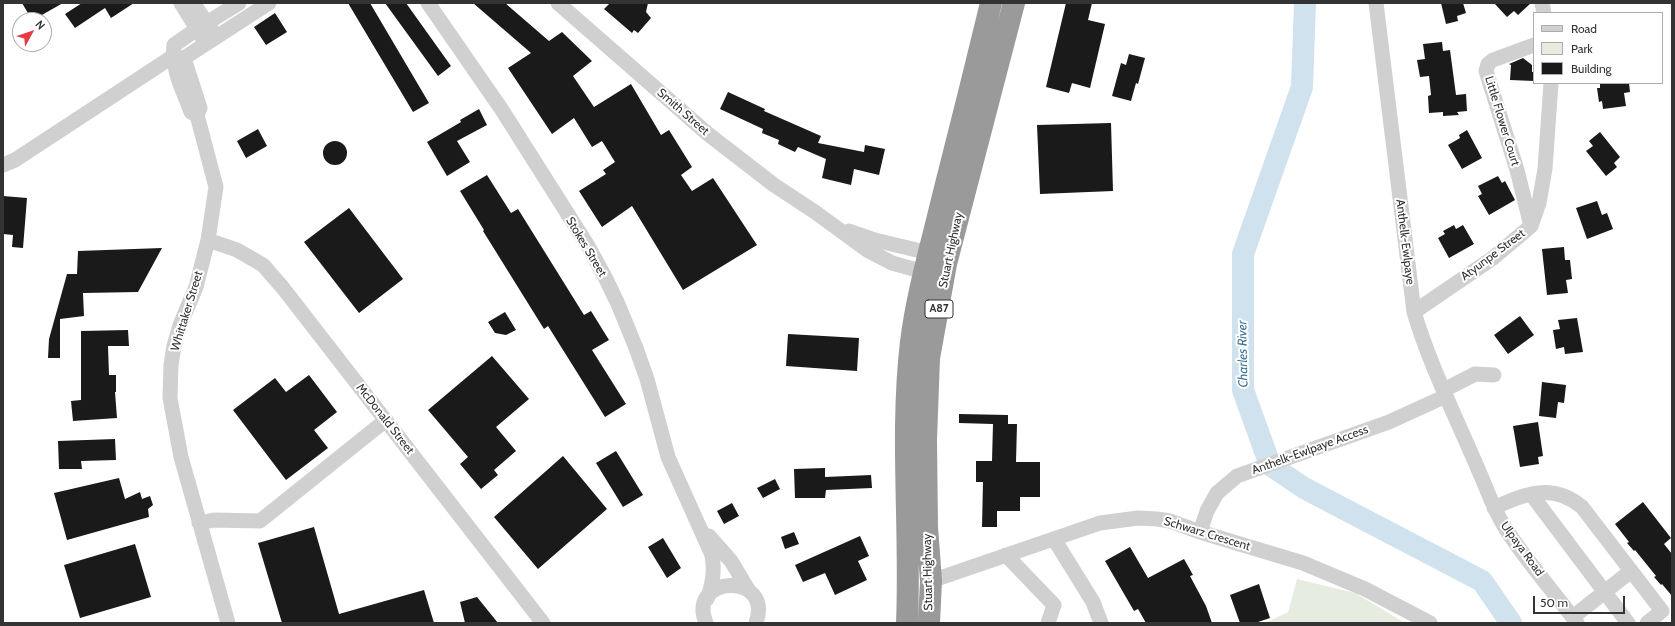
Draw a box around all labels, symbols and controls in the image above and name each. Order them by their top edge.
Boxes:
north arrow [12,12,52,52]
legend [1533,12,1663,84]
text: N [33,17,48,32]
text: Road [1571,21,1597,36]
text: Park [1571,41,1593,56]
text: Building [1571,61,1612,76]
street label: Little Flower Court [1482,74,1522,168]
street label: Smith Street [654,86,712,138]
street label: Anthelk-Ewlpaye [1393,198,1417,286]
street label: Stuart Highway [936,211,966,289]
street label: Stokes Street [563,214,609,280]
street label: Atyunpe Street [1458,226,1528,284]
street label: Whittaker Street [168,269,206,353]
road number: A87 [925,300,953,318]
water label: Charles River [1235,320,1251,388]
street label: McDonald Street [353,381,417,457]
street label: Anthelk-Ewlpaye Access [1250,422,1370,478]
street label: Schwarz Crescent [1162,514,1252,554]
street label: Ulpaya Road [1497,519,1547,579]
street label: Stuart Highway [920,533,936,611]
scale bar [1535,588,1627,614]
text: 50 m [1540,595,1568,610]

